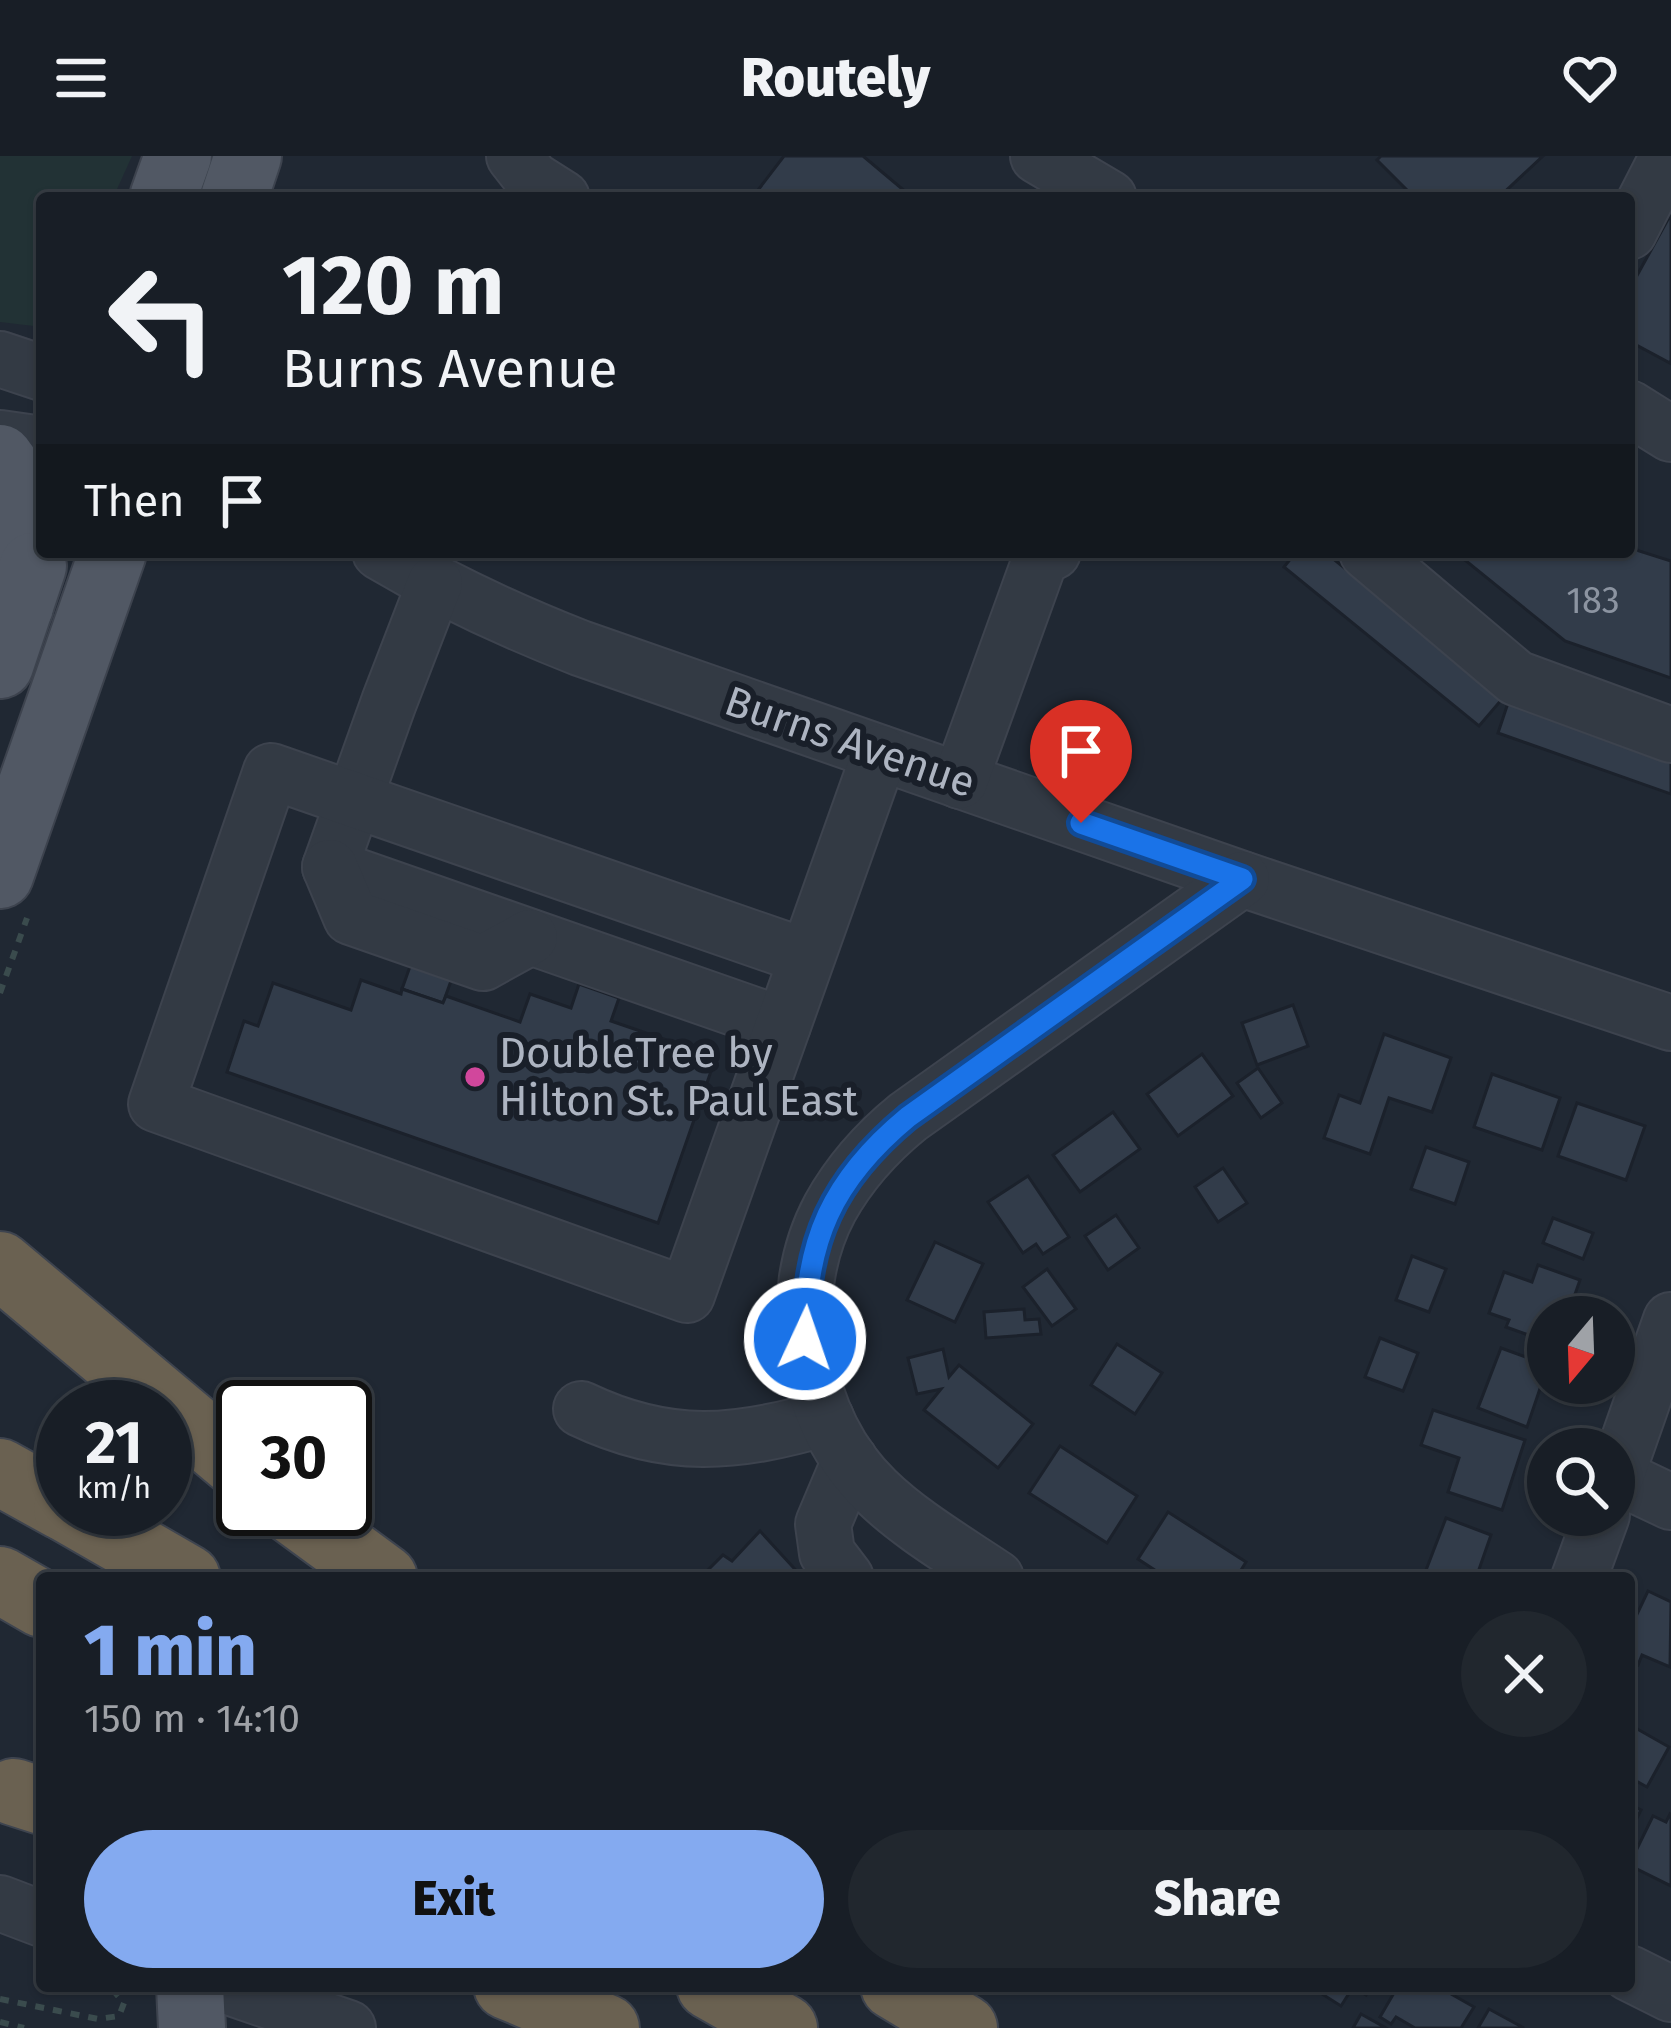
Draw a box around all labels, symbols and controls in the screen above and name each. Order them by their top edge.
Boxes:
icon: menu [48,45,114,111]
icon: heart [1557,45,1623,111]
text: Routely [741,46,930,110]
text: 120 m [282,235,504,336]
icon: left [84,240,240,396]
text: Burns Avenue [282,337,618,401]
icon: arrive [209,468,275,534]
text: Then [84,474,185,528]
house number: 183 [1566,579,1620,623]
street label: Burns Avenue [718,676,982,808]
pin [1030,700,1132,823]
icon: arrive [1048,718,1114,784]
place label: DoubleTree by Hilton St. Paul East [499,1028,859,1126]
marker: DoubleTree by Hilton St. Paul East [462,1064,488,1090]
position arrow [742,1276,868,1402]
north arrow [1527,1296,1635,1404]
map controls [1527,1296,1635,1536]
speed limit sign: 30 [216,1380,372,1536]
text: 21 [85,1407,143,1479]
button: search [1527,1428,1635,1536]
text: km/h [77,1470,151,1506]
text: 1 min [84,1608,257,1694]
button: close [1461,1611,1587,1737]
text: 150 m · 14:10 [84,1696,300,1742]
button: Exit [84,1830,824,1968]
button: Share [848,1830,1587,1968]

